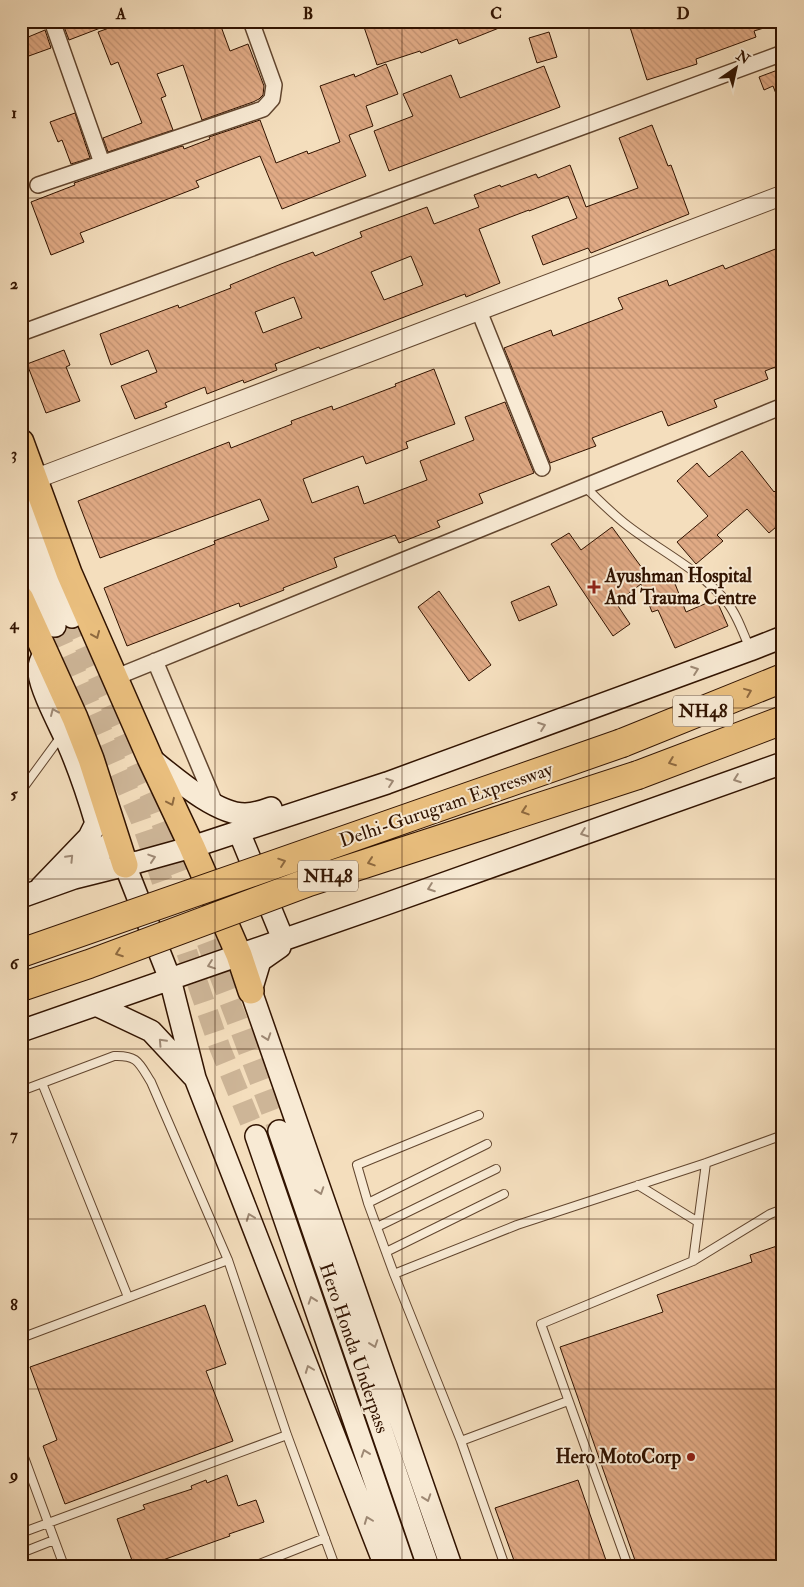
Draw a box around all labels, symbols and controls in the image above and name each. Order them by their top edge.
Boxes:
text: A [115,4,127,24]
text: B [303,4,313,24]
text: C [490,4,502,24]
text: D [676,4,690,24]
north arrow [712,42,762,92]
text: N [732,47,753,68]
text: 1 [11,103,17,123]
text: 2 [10,274,18,294]
text: 3 [11,444,17,464]
place label: Ayushman Hospital And Trauma Centre [604,564,756,610]
marker: Ayushman Hospital And Trauma Centre [587,580,601,594]
text: 4 [9,614,20,634]
one-way arrow [89,630,100,639]
one-way arrow [690,666,699,676]
one-way arrow [743,687,752,698]
road number: NH48 [673,696,733,726]
one-way arrow [49,708,60,717]
one-way arrow [537,722,546,732]
one-way arrow [668,756,676,766]
street label: Delhi-Gurugram Expressway [336,757,557,854]
one-way arrow [733,773,742,783]
one-way arrow [385,777,393,787]
text: 5 [10,784,18,804]
one-way arrow [164,797,175,806]
one-way arrow [522,806,530,816]
one-way arrow [580,828,588,838]
one-way arrow [64,854,73,863]
one-way arrow [147,854,155,864]
one-way arrow [367,856,375,866]
one-way arrow [277,858,286,868]
road number: NH48 [298,860,358,891]
one-way arrow [427,882,435,892]
one-way arrow [115,947,124,957]
text: 6 [10,954,20,974]
one-way arrow [207,959,216,969]
one-way arrow [261,1032,271,1041]
one-way arrow [159,1039,168,1048]
text: 7 [10,1125,18,1145]
one-way arrow [314,1186,324,1194]
one-way arrow [245,1213,256,1222]
street label: Hero Honda Underpass [313,1260,394,1437]
text: 8 [10,1295,18,1315]
one-way arrow [308,1296,318,1305]
one-way arrow [368,1339,378,1348]
one-way arrow [305,1365,315,1373]
place label: Hero MotoCorp [555,1445,681,1470]
one-way arrow [361,1450,371,1458]
marker: Hero MotoCorp [685,1451,697,1463]
text: 9 [8,1465,18,1485]
one-way arrow [421,1493,431,1501]
one-way arrow [364,1516,374,1525]

